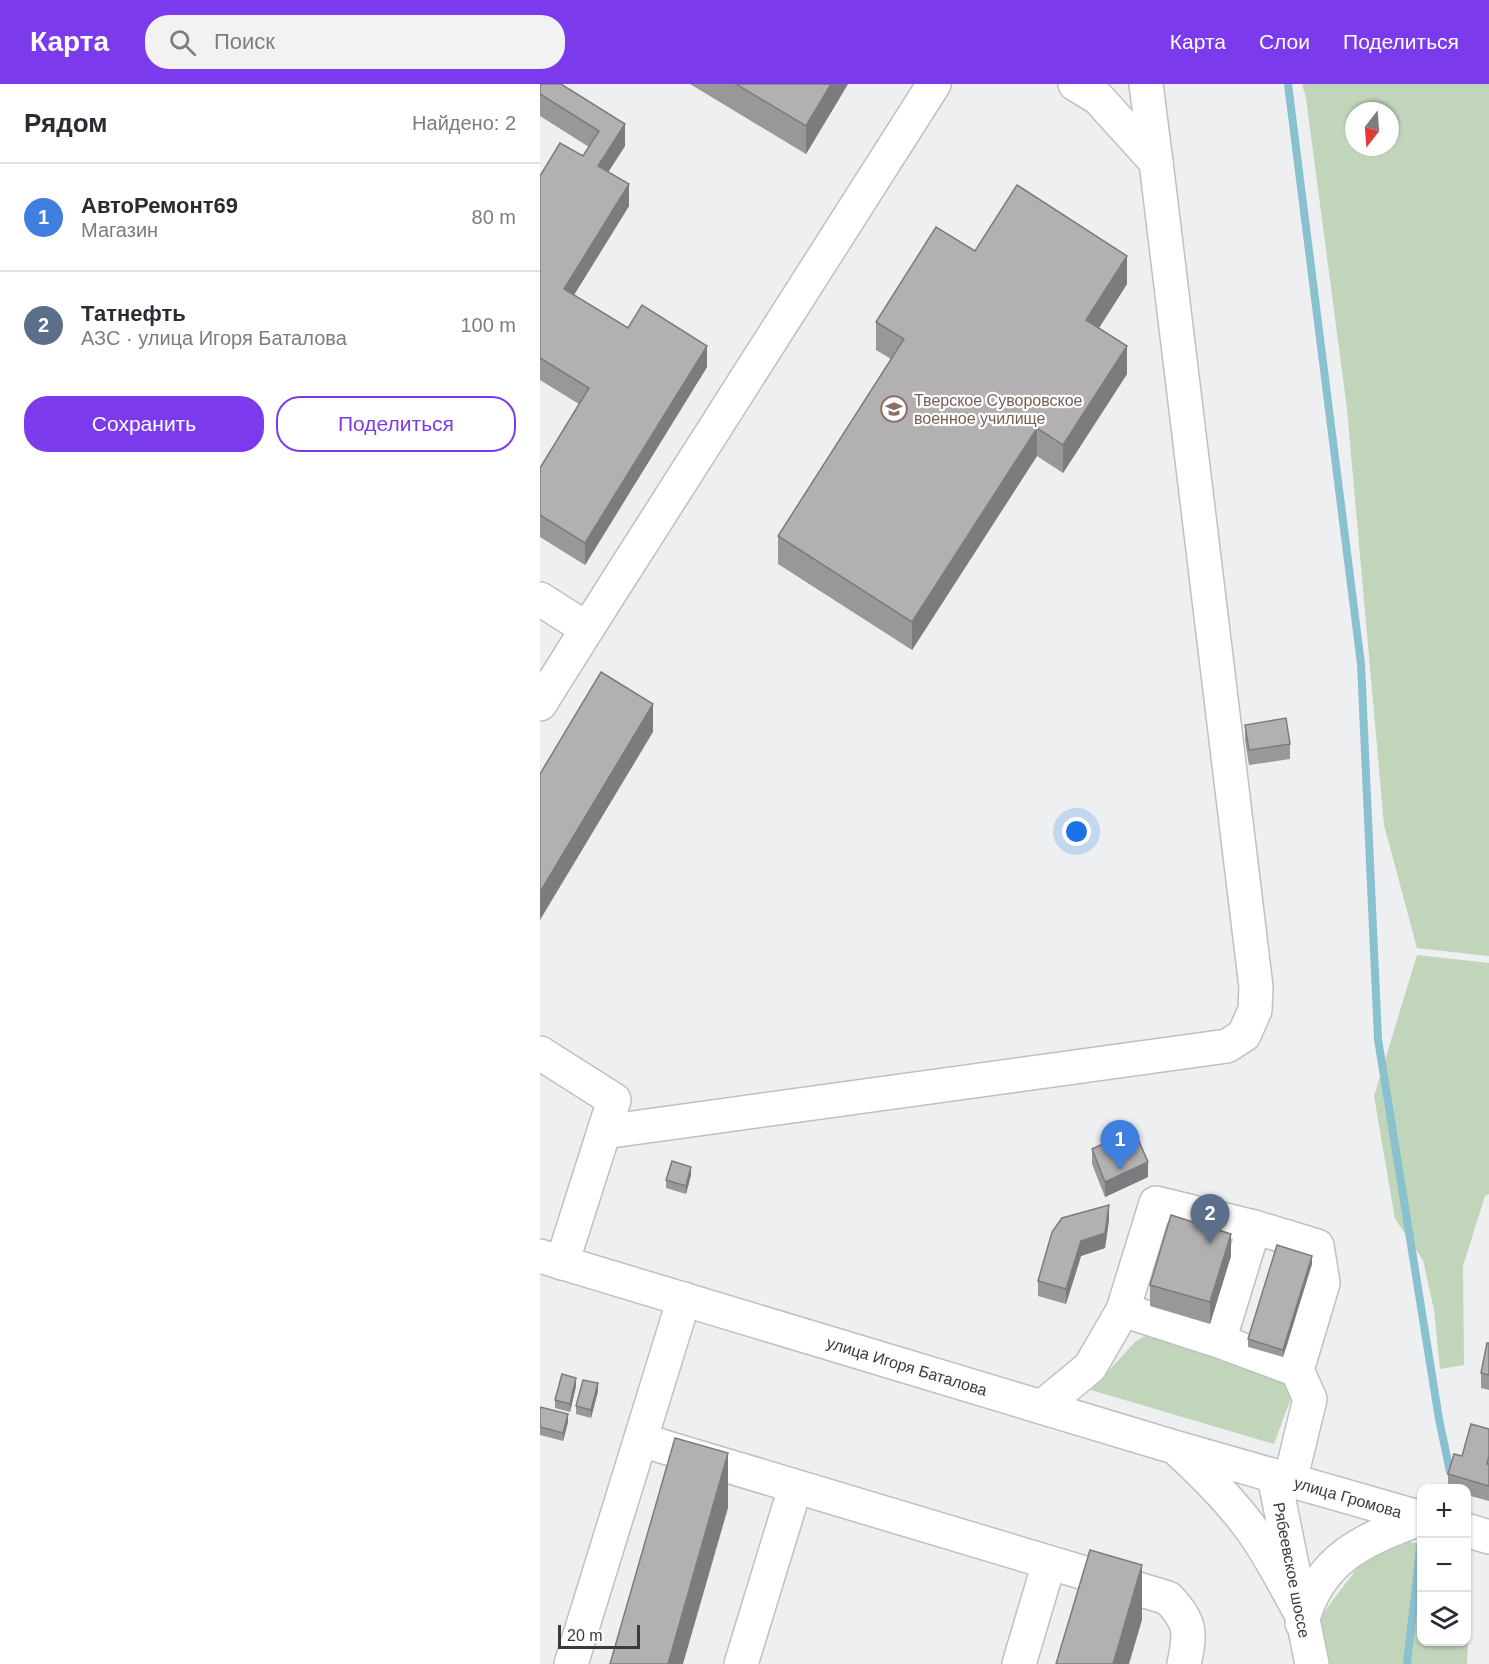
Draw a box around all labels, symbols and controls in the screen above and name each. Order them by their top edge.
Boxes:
search box [145,15,565,69]
text: Карта [30,26,109,57]
icon: search [166,26,199,59]
text: Поиск [214,29,275,54]
text: Карта [1170,30,1226,53]
text: Слои [1259,30,1310,53]
text: Поделиться [1343,30,1459,53]
north arrow [1345,102,1399,156]
text: Рядом [24,108,107,138]
text: Найдено: 2 [412,112,516,134]
text: АвтоРемонт69 [81,193,238,218]
text: 1 [38,206,49,228]
text: 80 m [472,206,516,228]
text: Магазин [81,219,158,241]
text: Татнефть [81,301,186,326]
text: 2 [38,314,49,336]
text: 100 m [460,314,516,336]
text: АЗС · улица Игоря Баталова [81,327,347,349]
place label: Тверское Суворовское военное училище [914,392,1083,427]
school or university icon: Тверское Суворовское военное училище [879,394,909,424]
button: Сохранить [24,396,264,452]
button: Поделиться [276,396,516,452]
your location [1062,817,1091,846]
pin: 1 [1100,1120,1140,1170]
pin: 2 [1190,1194,1230,1244]
street label: улица Игоря Баталова [825,1334,989,1399]
street label: улица Громова [1292,1474,1404,1521]
map controls [1417,1484,1471,1646]
button: + [1417,1484,1471,1538]
street label: Рябеевское шоссе [1270,1501,1313,1640]
button: − [1417,1538,1471,1592]
button: layers [1417,1592,1471,1646]
scale bar [558,1622,640,1650]
text: 20 m [567,1627,603,1644]

